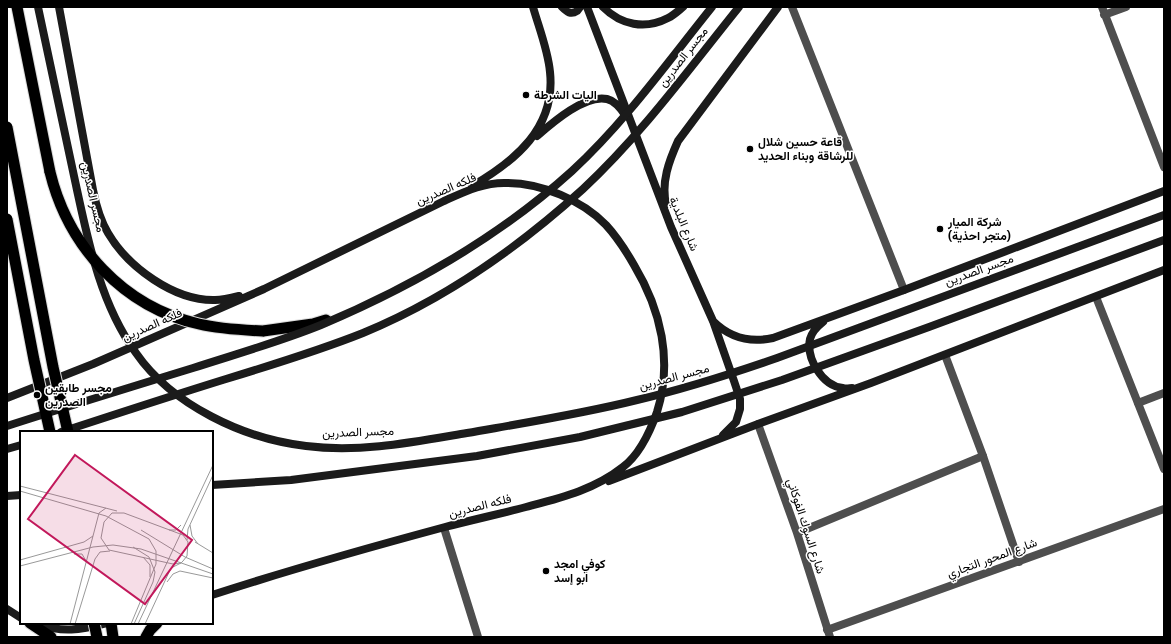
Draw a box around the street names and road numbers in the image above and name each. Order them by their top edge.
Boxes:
street label: مجسر الصدرين [655,24,711,90]
street label: مجسر الصدرين [77,160,109,234]
street label: فلكه الصدرين [413,169,479,209]
street label: شارع البلدية [664,194,703,254]
street label: مجسر الصدرين [942,250,1016,290]
street label: فلكه الصدرين [119,305,185,345]
street label: مجسر الصدرين [637,360,711,394]
street label: مجسر الصدرين [322,423,394,441]
street label: شارع السوك الفوكاني [781,476,829,576]
street label: فلكه الصدرين [447,490,513,522]
street label: شارع المحور التجاري [945,534,1040,584]

